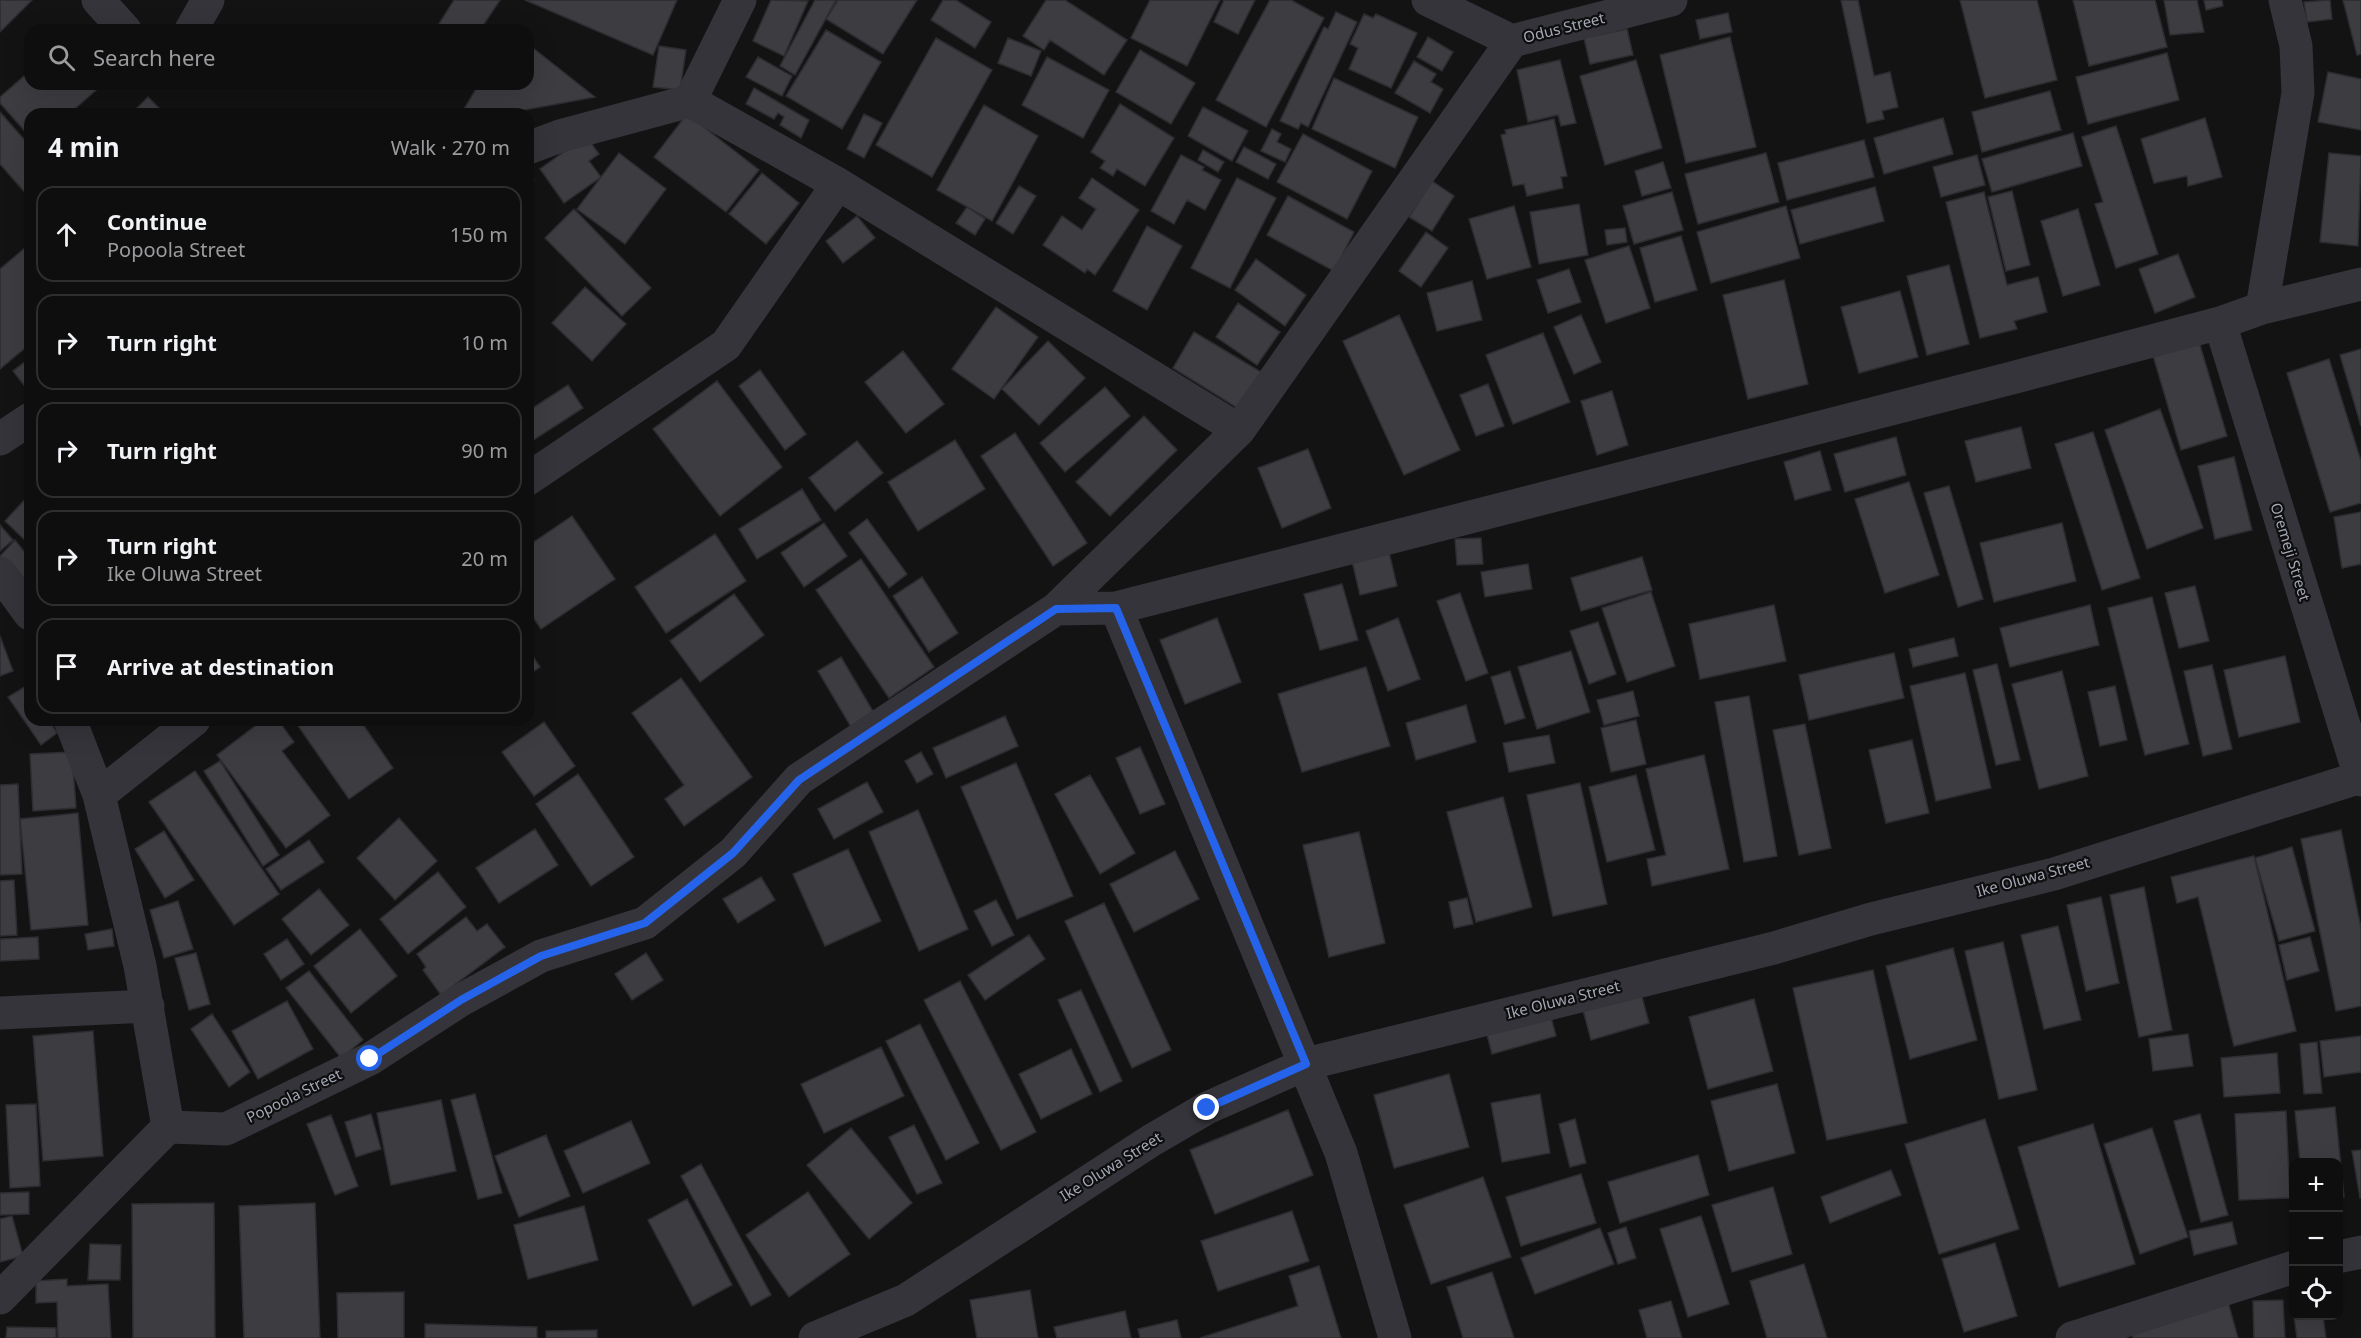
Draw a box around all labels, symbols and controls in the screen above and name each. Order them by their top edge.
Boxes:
street label: Odus Street [1521,7,1607,47]
search box [24,24,534,90]
icon: search [45,41,78,74]
text: Search here [93,42,215,72]
text: 4 min [48,129,120,165]
text: Walk · 270 m [391,134,510,161]
text: Continue [107,206,207,236]
icon: ahead [50,218,83,251]
text: 150 m [450,221,508,248]
text: Popoola Street [107,236,245,263]
icon: right [50,326,83,359]
text: Turn right [107,327,217,357]
text: 10 m [461,329,508,356]
icon: right [50,434,83,467]
text: Turn right [107,435,217,465]
text: 90 m [461,437,508,464]
street label: Oremeji Street [2266,500,2316,604]
text: Turn right [107,530,217,560]
icon: right [50,542,83,575]
text: 20 m [461,545,508,572]
text: Ike Oluwa Street [107,560,262,587]
icon: arrive [50,650,83,683]
text: Arrive at destination [107,651,334,681]
street label: Ike Oluwa Street [1974,851,2092,901]
street label: Ike Oluwa Street [1504,975,1622,1023]
route start [356,1045,382,1071]
street label: Popoola Street [243,1063,345,1127]
route end [1193,1094,1219,1120]
street label: Ike Oluwa Street [1056,1127,1166,1205]
map controls [2289,1158,2343,1320]
button: + [2289,1158,2343,1212]
button: − [2289,1212,2343,1266]
button: locate [2289,1266,2343,1320]

